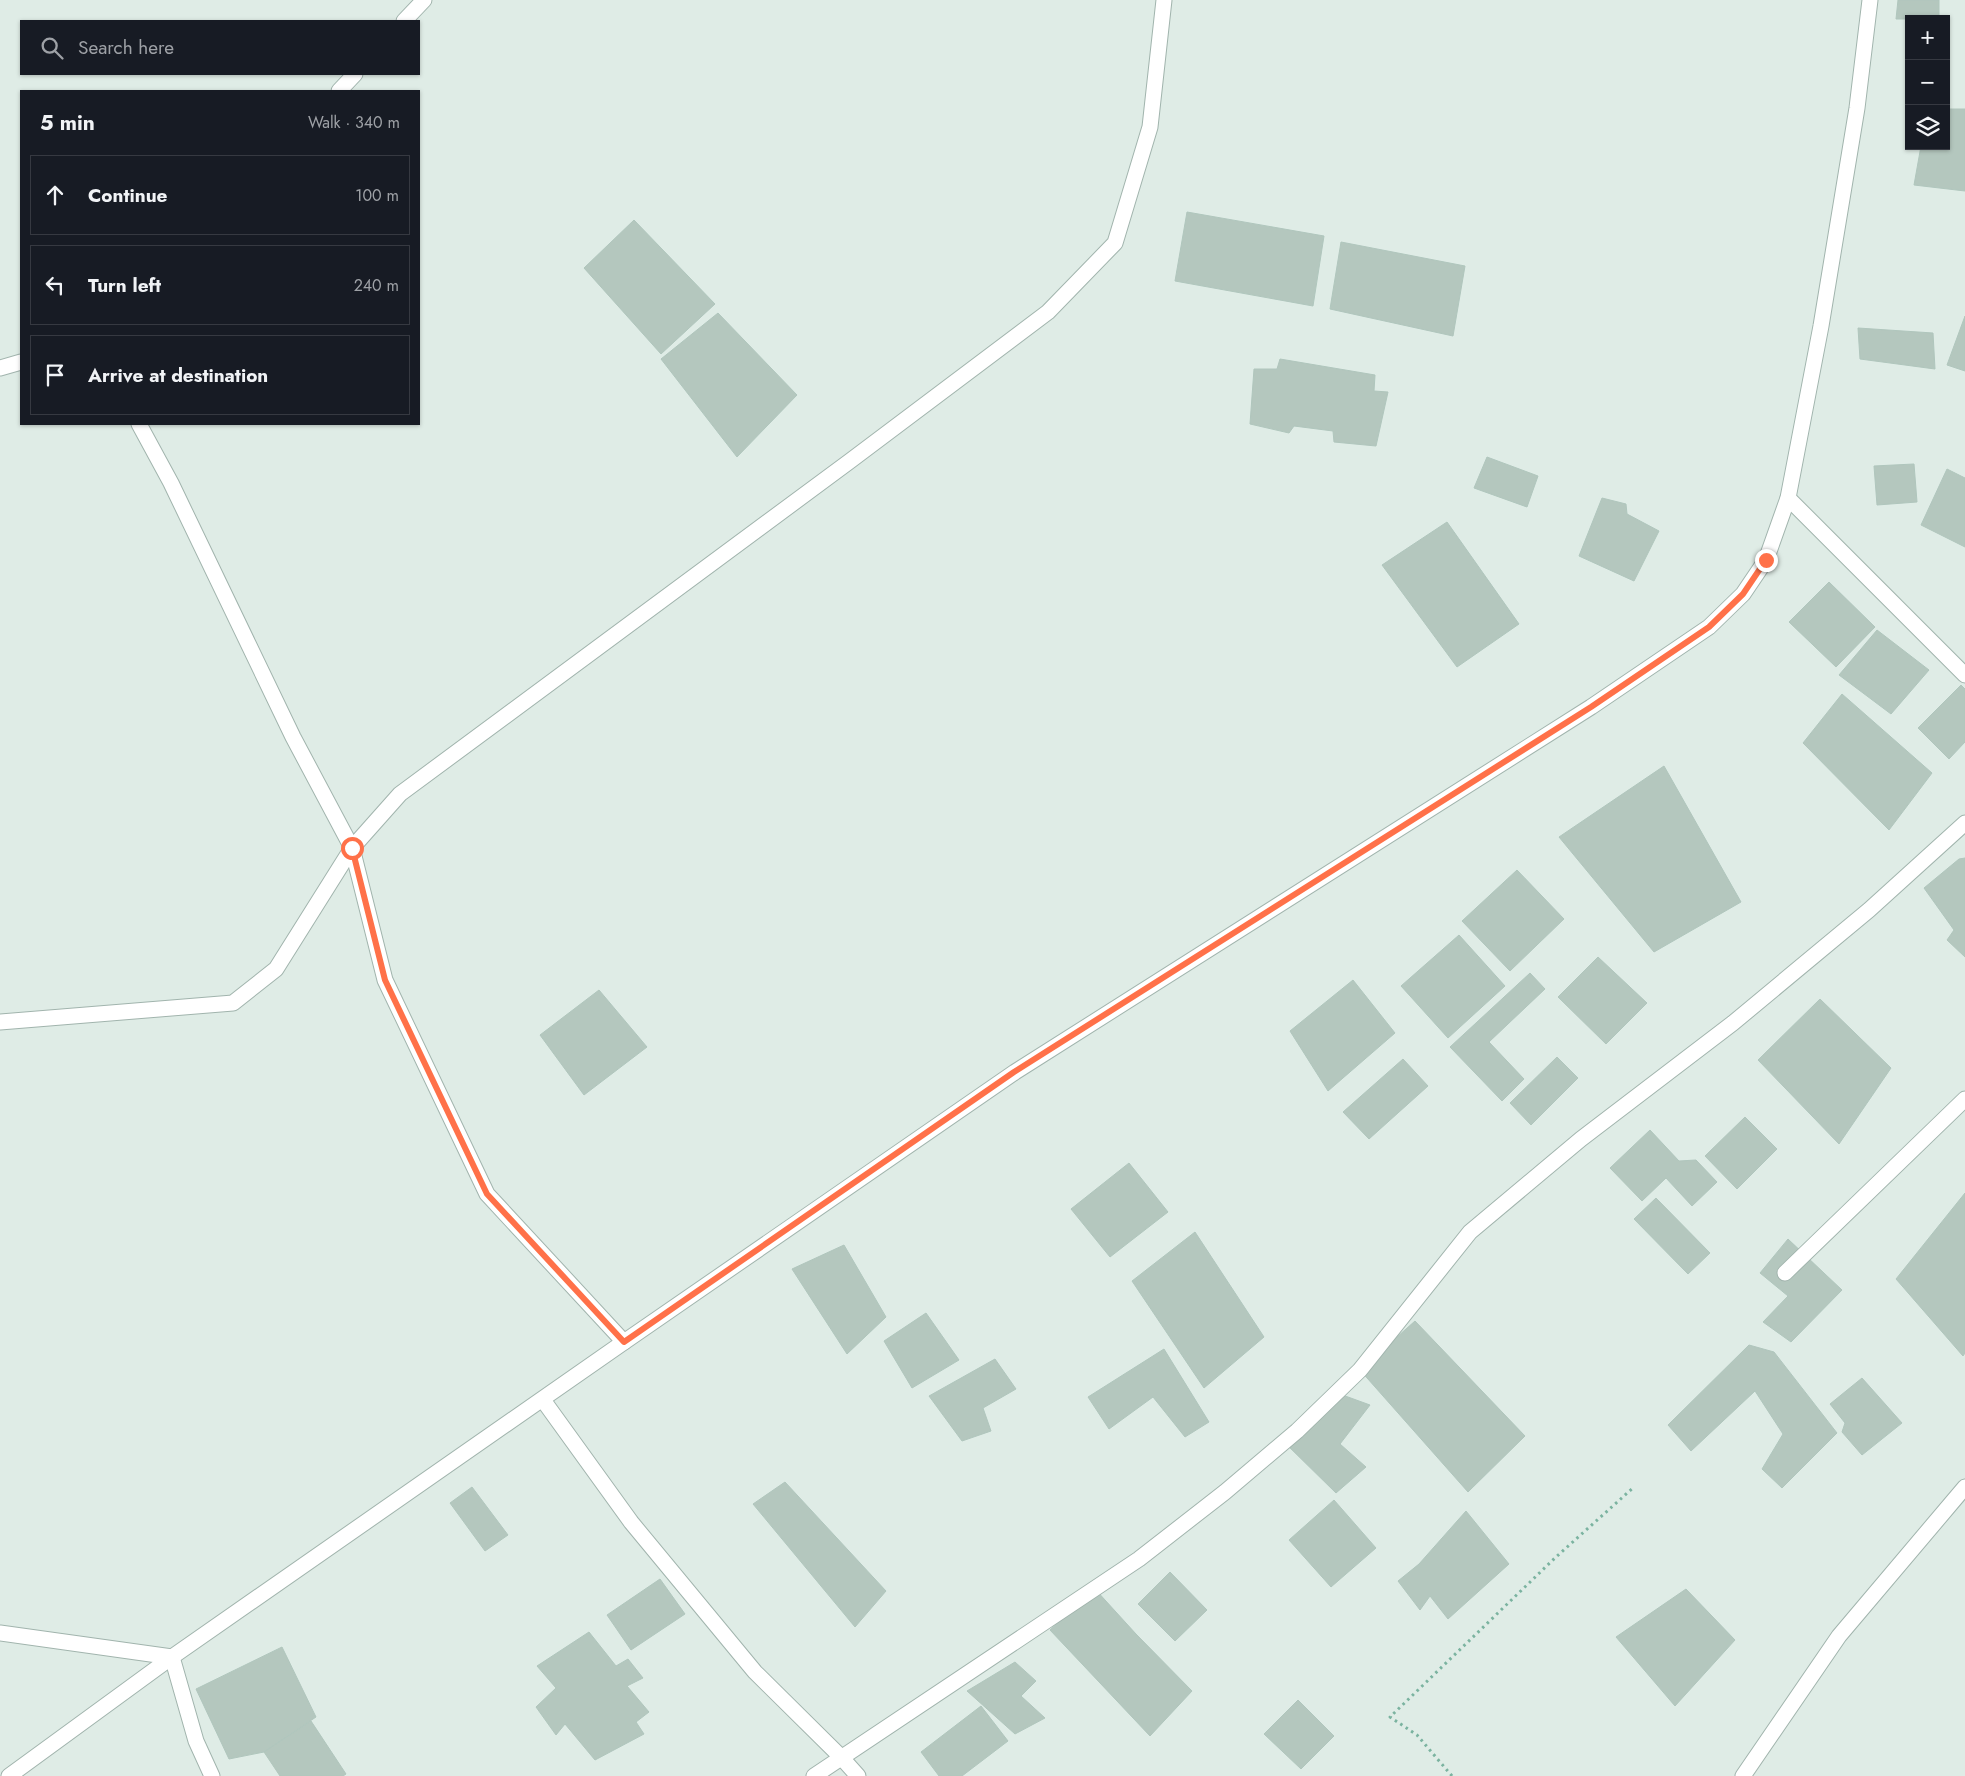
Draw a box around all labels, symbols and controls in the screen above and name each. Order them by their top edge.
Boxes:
map controls [1905,15,1950,150]
button: + [1905,15,1950,60]
search box [20,20,420,75]
icon: search [38,34,66,62]
text: Search here [78,34,174,61]
button: − [1905,60,1950,105]
button: layers [1905,105,1950,150]
text: 5 min [40,108,95,138]
text: Walk · 340 m [308,111,400,134]
icon: ahead [41,181,69,209]
text: Continue [88,182,167,209]
text: 100 m [355,184,399,207]
icon: left [41,271,69,299]
text: Turn left [88,272,161,299]
text: 240 m [354,274,399,297]
icon: arrive [41,361,69,389]
text: Arrive at destination [88,362,268,389]
route end [1755,549,1778,572]
route start [341,837,364,860]

